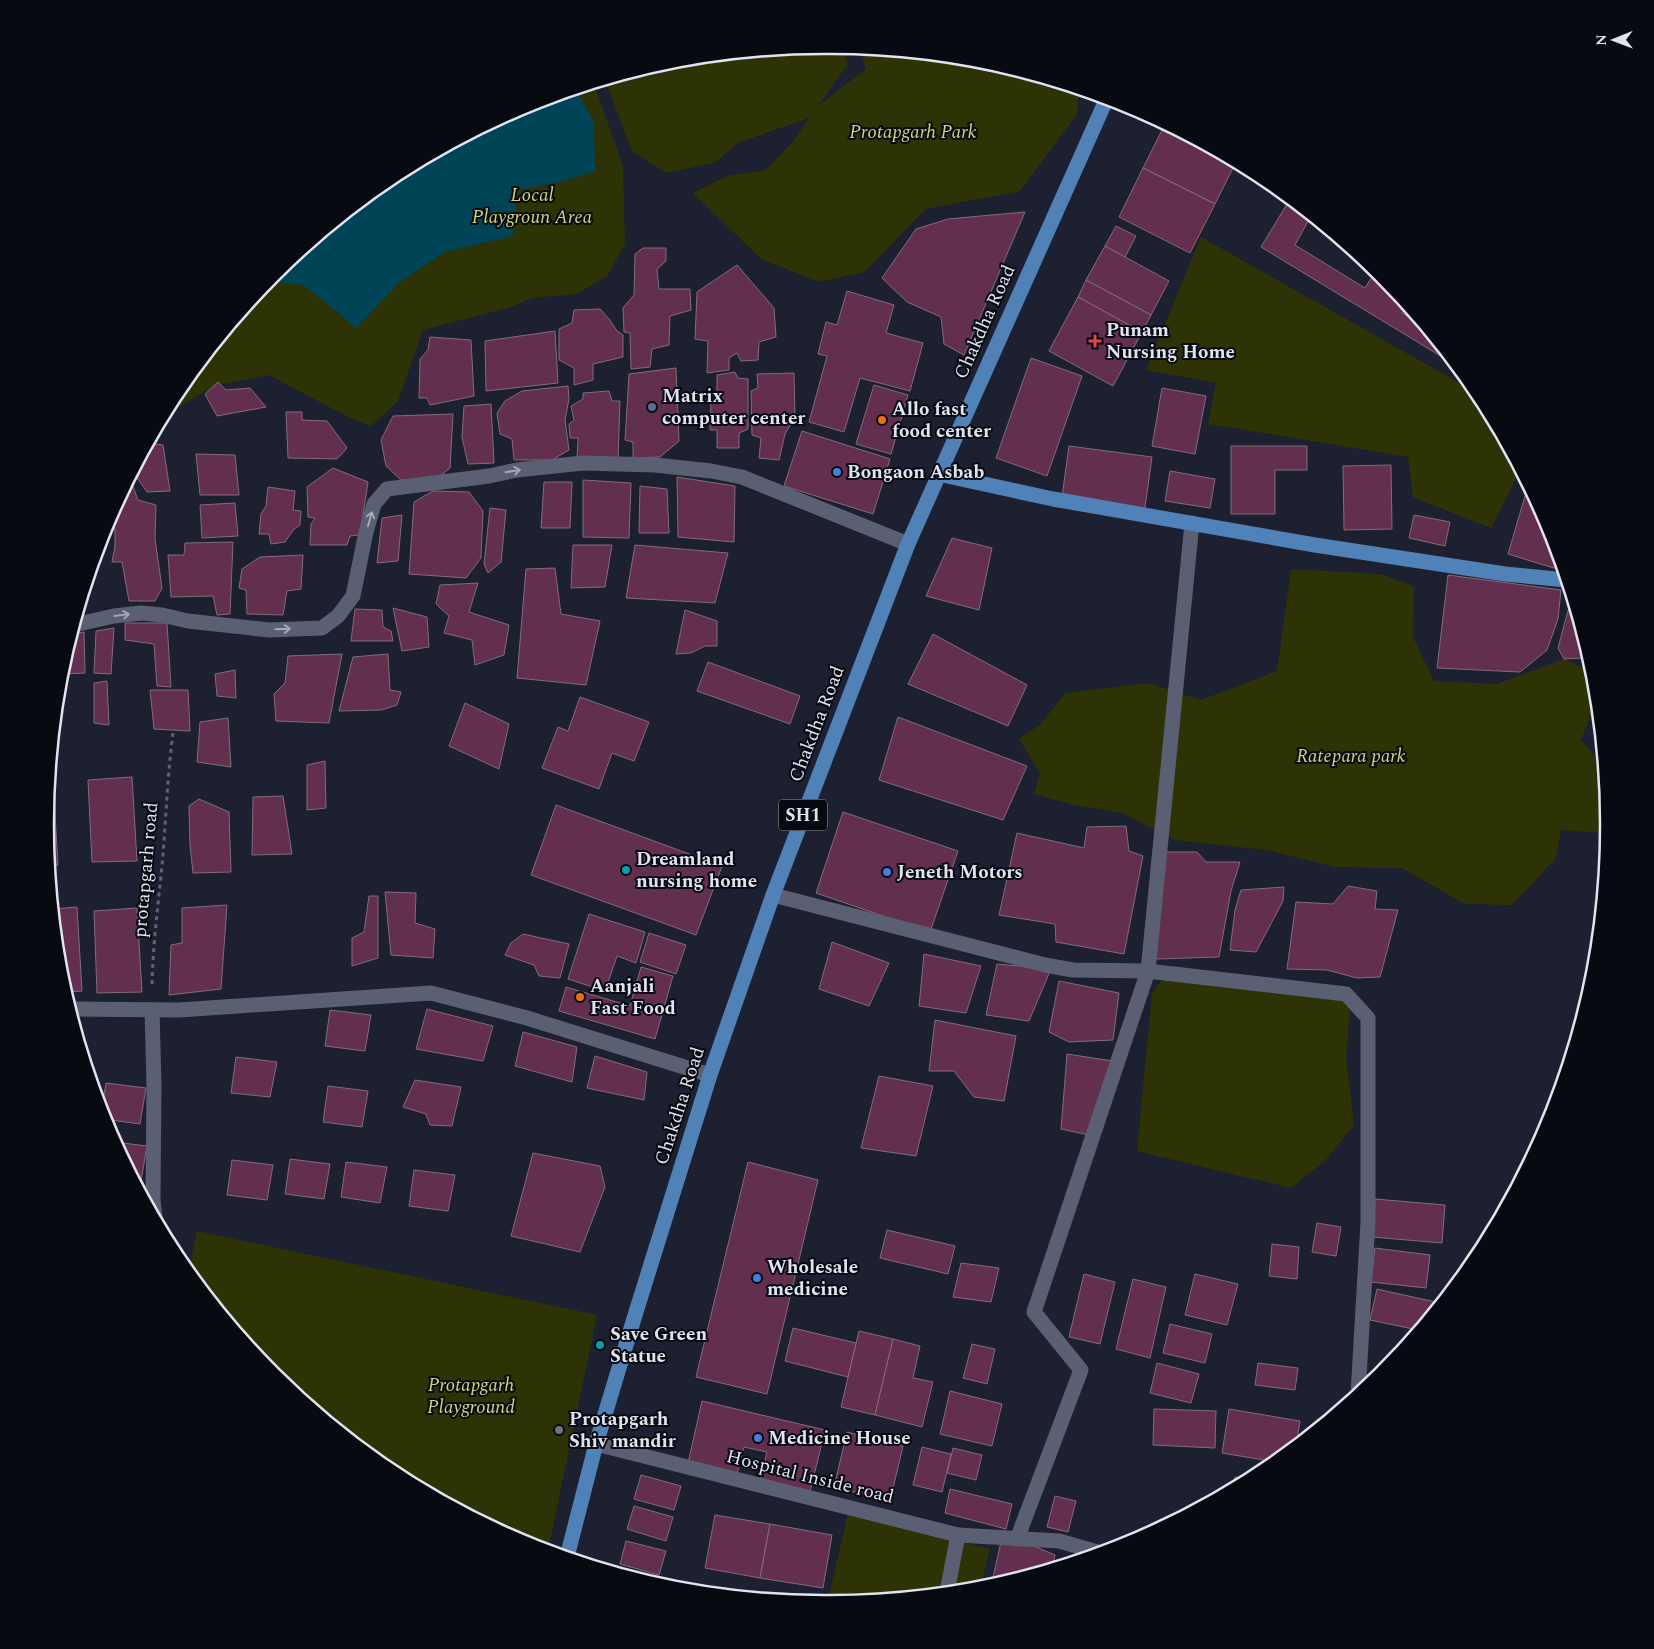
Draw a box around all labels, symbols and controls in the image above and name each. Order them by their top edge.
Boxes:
north arrow [1589,15,1639,65]
text: N [1591,34,1612,46]
park label: Protapgarh Park [849,118,977,147]
park label: Local Playgroun Area [472,181,593,232]
street label: Chakdha Road [947,260,1023,384]
place label: Punam Nursing Home [1106,316,1235,367]
marker: Punam Nursing Home [1088,334,1102,348]
place label: Matrix computer center [662,382,806,433]
place label: Allo fast food center [892,395,992,446]
marker: Matrix computer center [646,401,658,413]
marker: Allo fast food center [876,414,888,426]
place label: Bongaon Asbab [847,458,984,487]
one-way arrow [504,466,520,476]
marker: Bongaon Asbab [831,466,843,478]
one-way arrow [366,512,376,528]
one-way arrow [114,610,130,620]
one-way arrow [274,624,291,634]
street label: Chakdha Road [781,662,853,786]
park label: Ratepara park [1296,742,1406,771]
road number: SH1 [779,800,827,830]
street label: protapgarh road [126,801,166,939]
place label: Dreamland nursing home [636,845,757,896]
place label: Jeneth Motors [897,858,1023,887]
marker: Dreamland nursing home [620,864,632,876]
marker: Jeneth Motors [881,866,893,878]
place label: Aanjali Fast Food [590,972,676,1023]
marker: Aanjali Fast Food [574,991,586,1003]
street label: Chakdha Road [647,1043,713,1169]
place label: Wholesale medicine [767,1253,858,1304]
marker: Wholesale medicine [751,1272,763,1284]
place label: Save Green Statue [610,1320,708,1371]
marker: Save Green Statue [594,1339,606,1351]
park label: Protapgarh Playground [427,1371,515,1422]
place label: Protapgarh Shiv mandir [569,1405,677,1456]
marker: Protapgarh Shiv mandir [553,1424,565,1436]
place label: Medicine House [768,1424,911,1453]
marker: Medicine House [752,1432,764,1444]
street label: Hospital Inside road [723,1442,897,1512]

